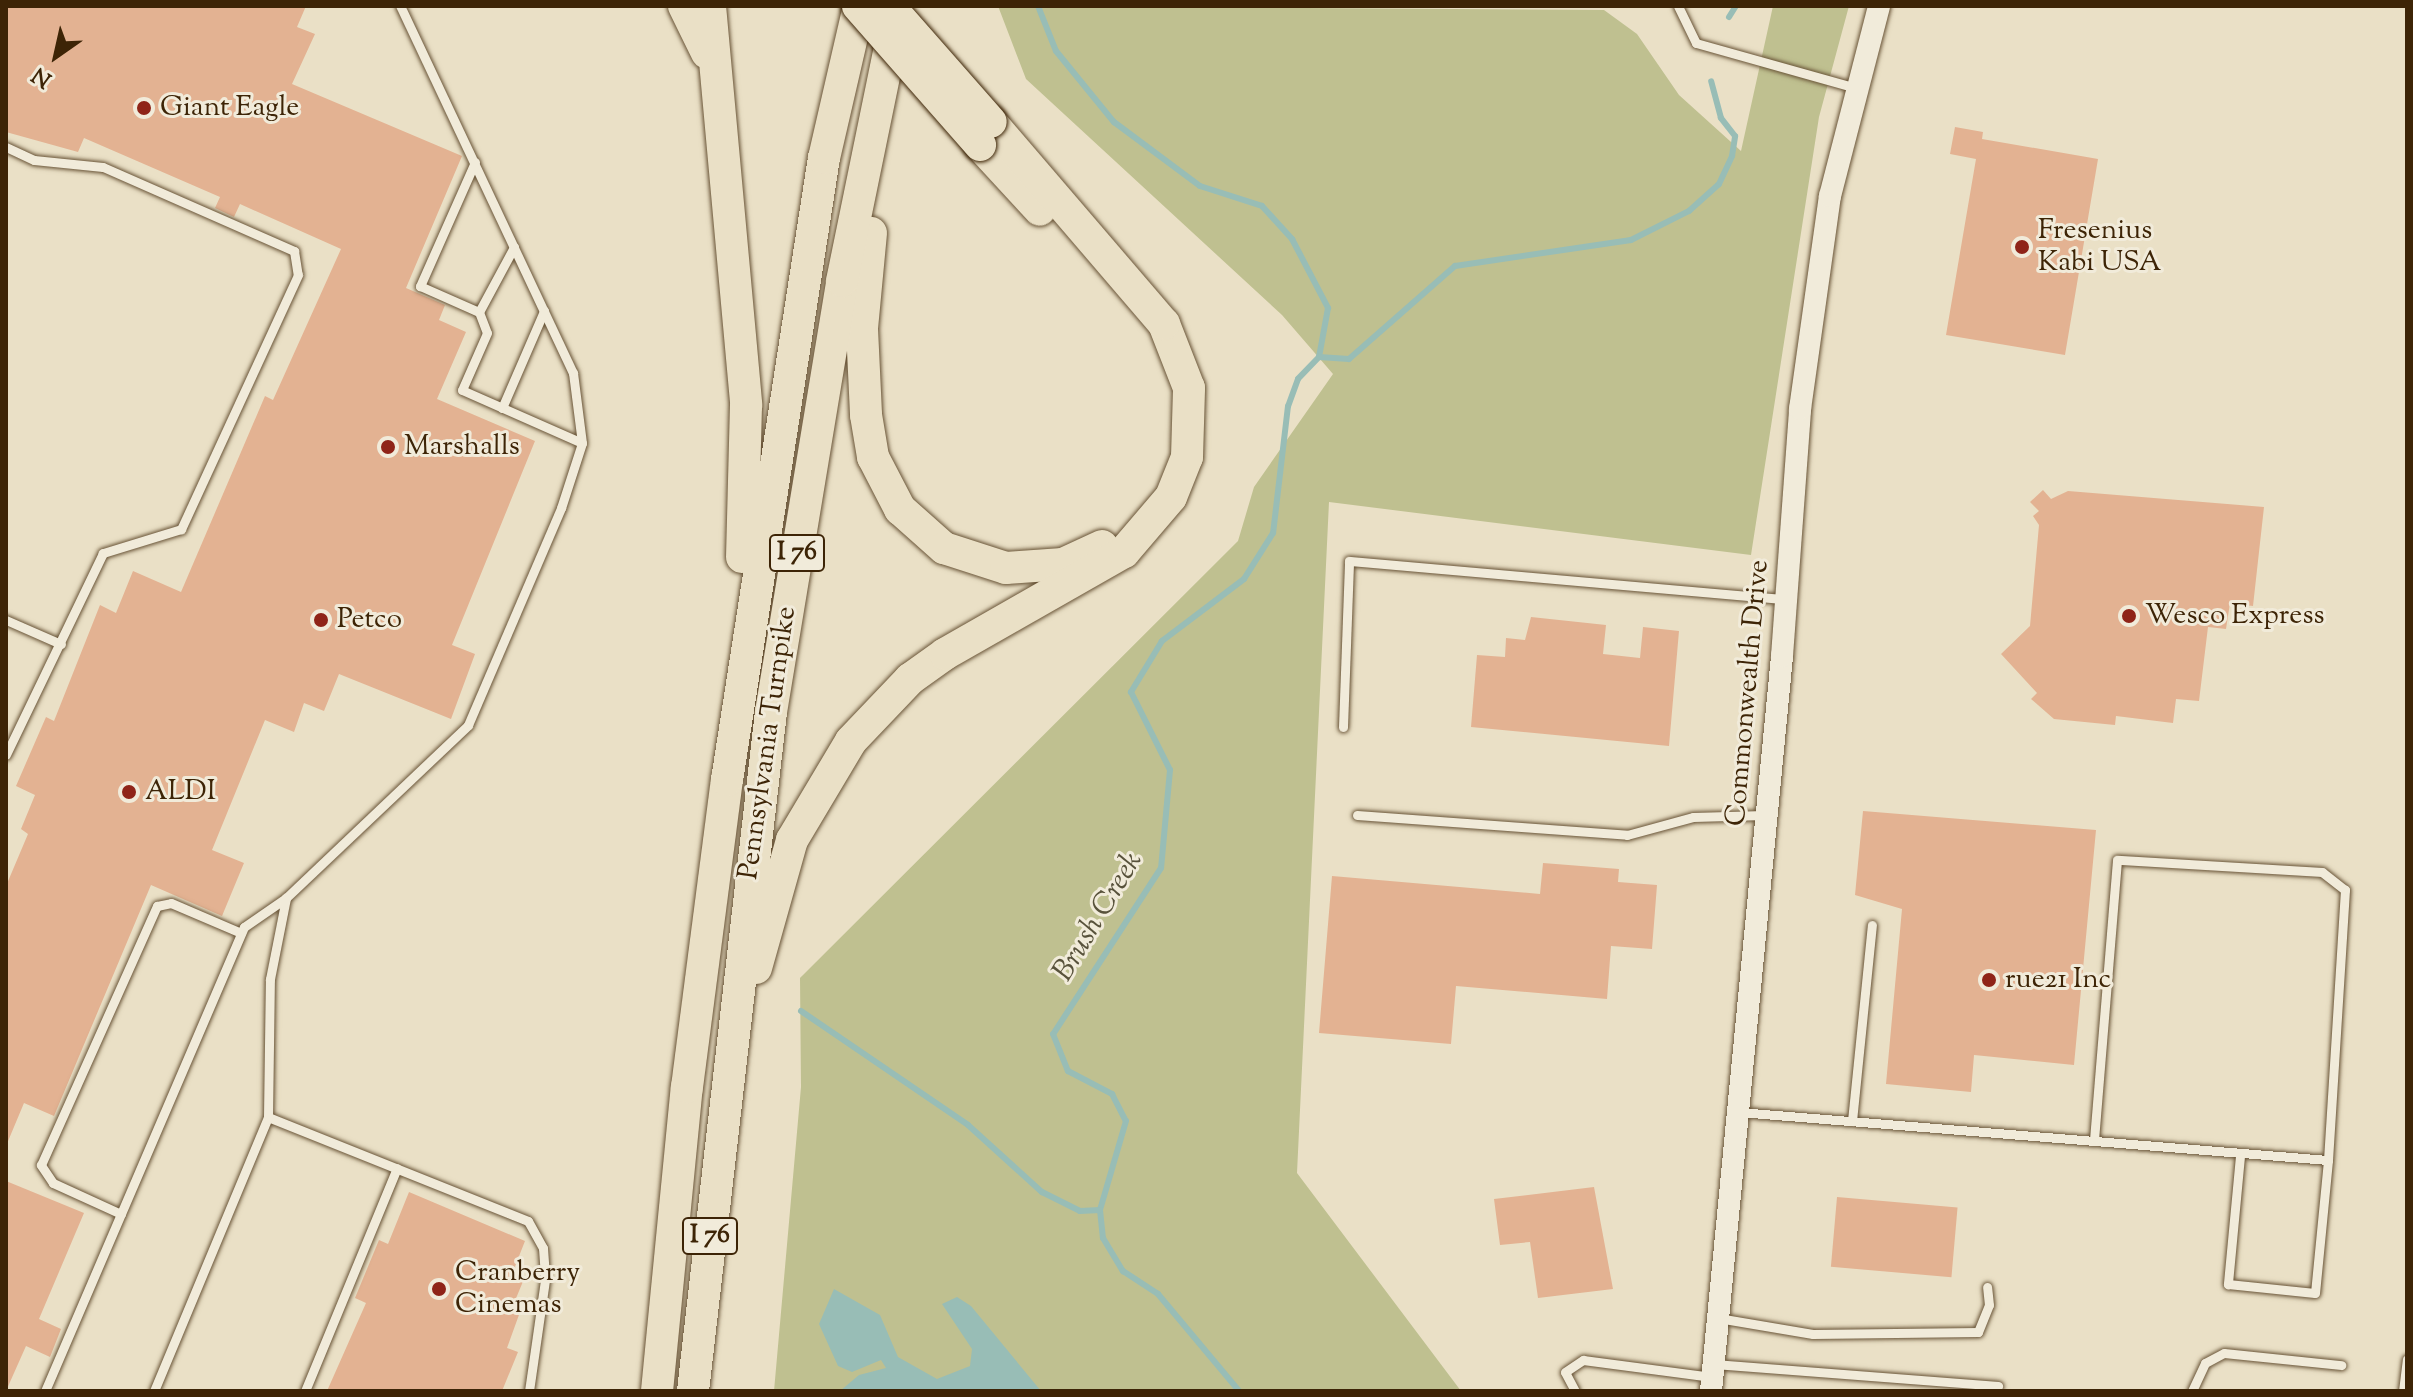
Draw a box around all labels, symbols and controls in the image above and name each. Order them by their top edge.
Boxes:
north arrow [16,16,96,96]
text: N [26,58,59,94]
place label: Giant Eagle [160,91,299,125]
marker: Giant Eagle [135,99,153,117]
place label: Fresenius Kabi USA [2038,214,2162,280]
marker: Fresenius Kabi USA [2013,238,2031,256]
place label: Marshalls [404,430,520,464]
marker: Marshalls [379,438,397,456]
road number: I 76 [767,531,827,575]
street label: Commonwealth Drive [1720,558,1776,828]
place label: Wesco Express [2145,599,2324,633]
place label: Petco [337,603,402,637]
street label: Pennsylvania Turnpike [732,604,804,882]
marker: Wesco Express [2120,607,2138,625]
marker: Petco [312,611,330,629]
place label: ALDI [145,775,216,809]
marker: ALDI [120,783,138,801]
water label: Brush Creek [1046,846,1152,988]
place label: rue21 Inc [2005,963,2111,997]
marker: rue21 Inc [1980,971,1998,989]
road number: I 76 [680,1214,740,1258]
place label: Cranberry Cinemas [455,1256,580,1322]
marker: Cranberry Cinemas [430,1280,448,1298]

